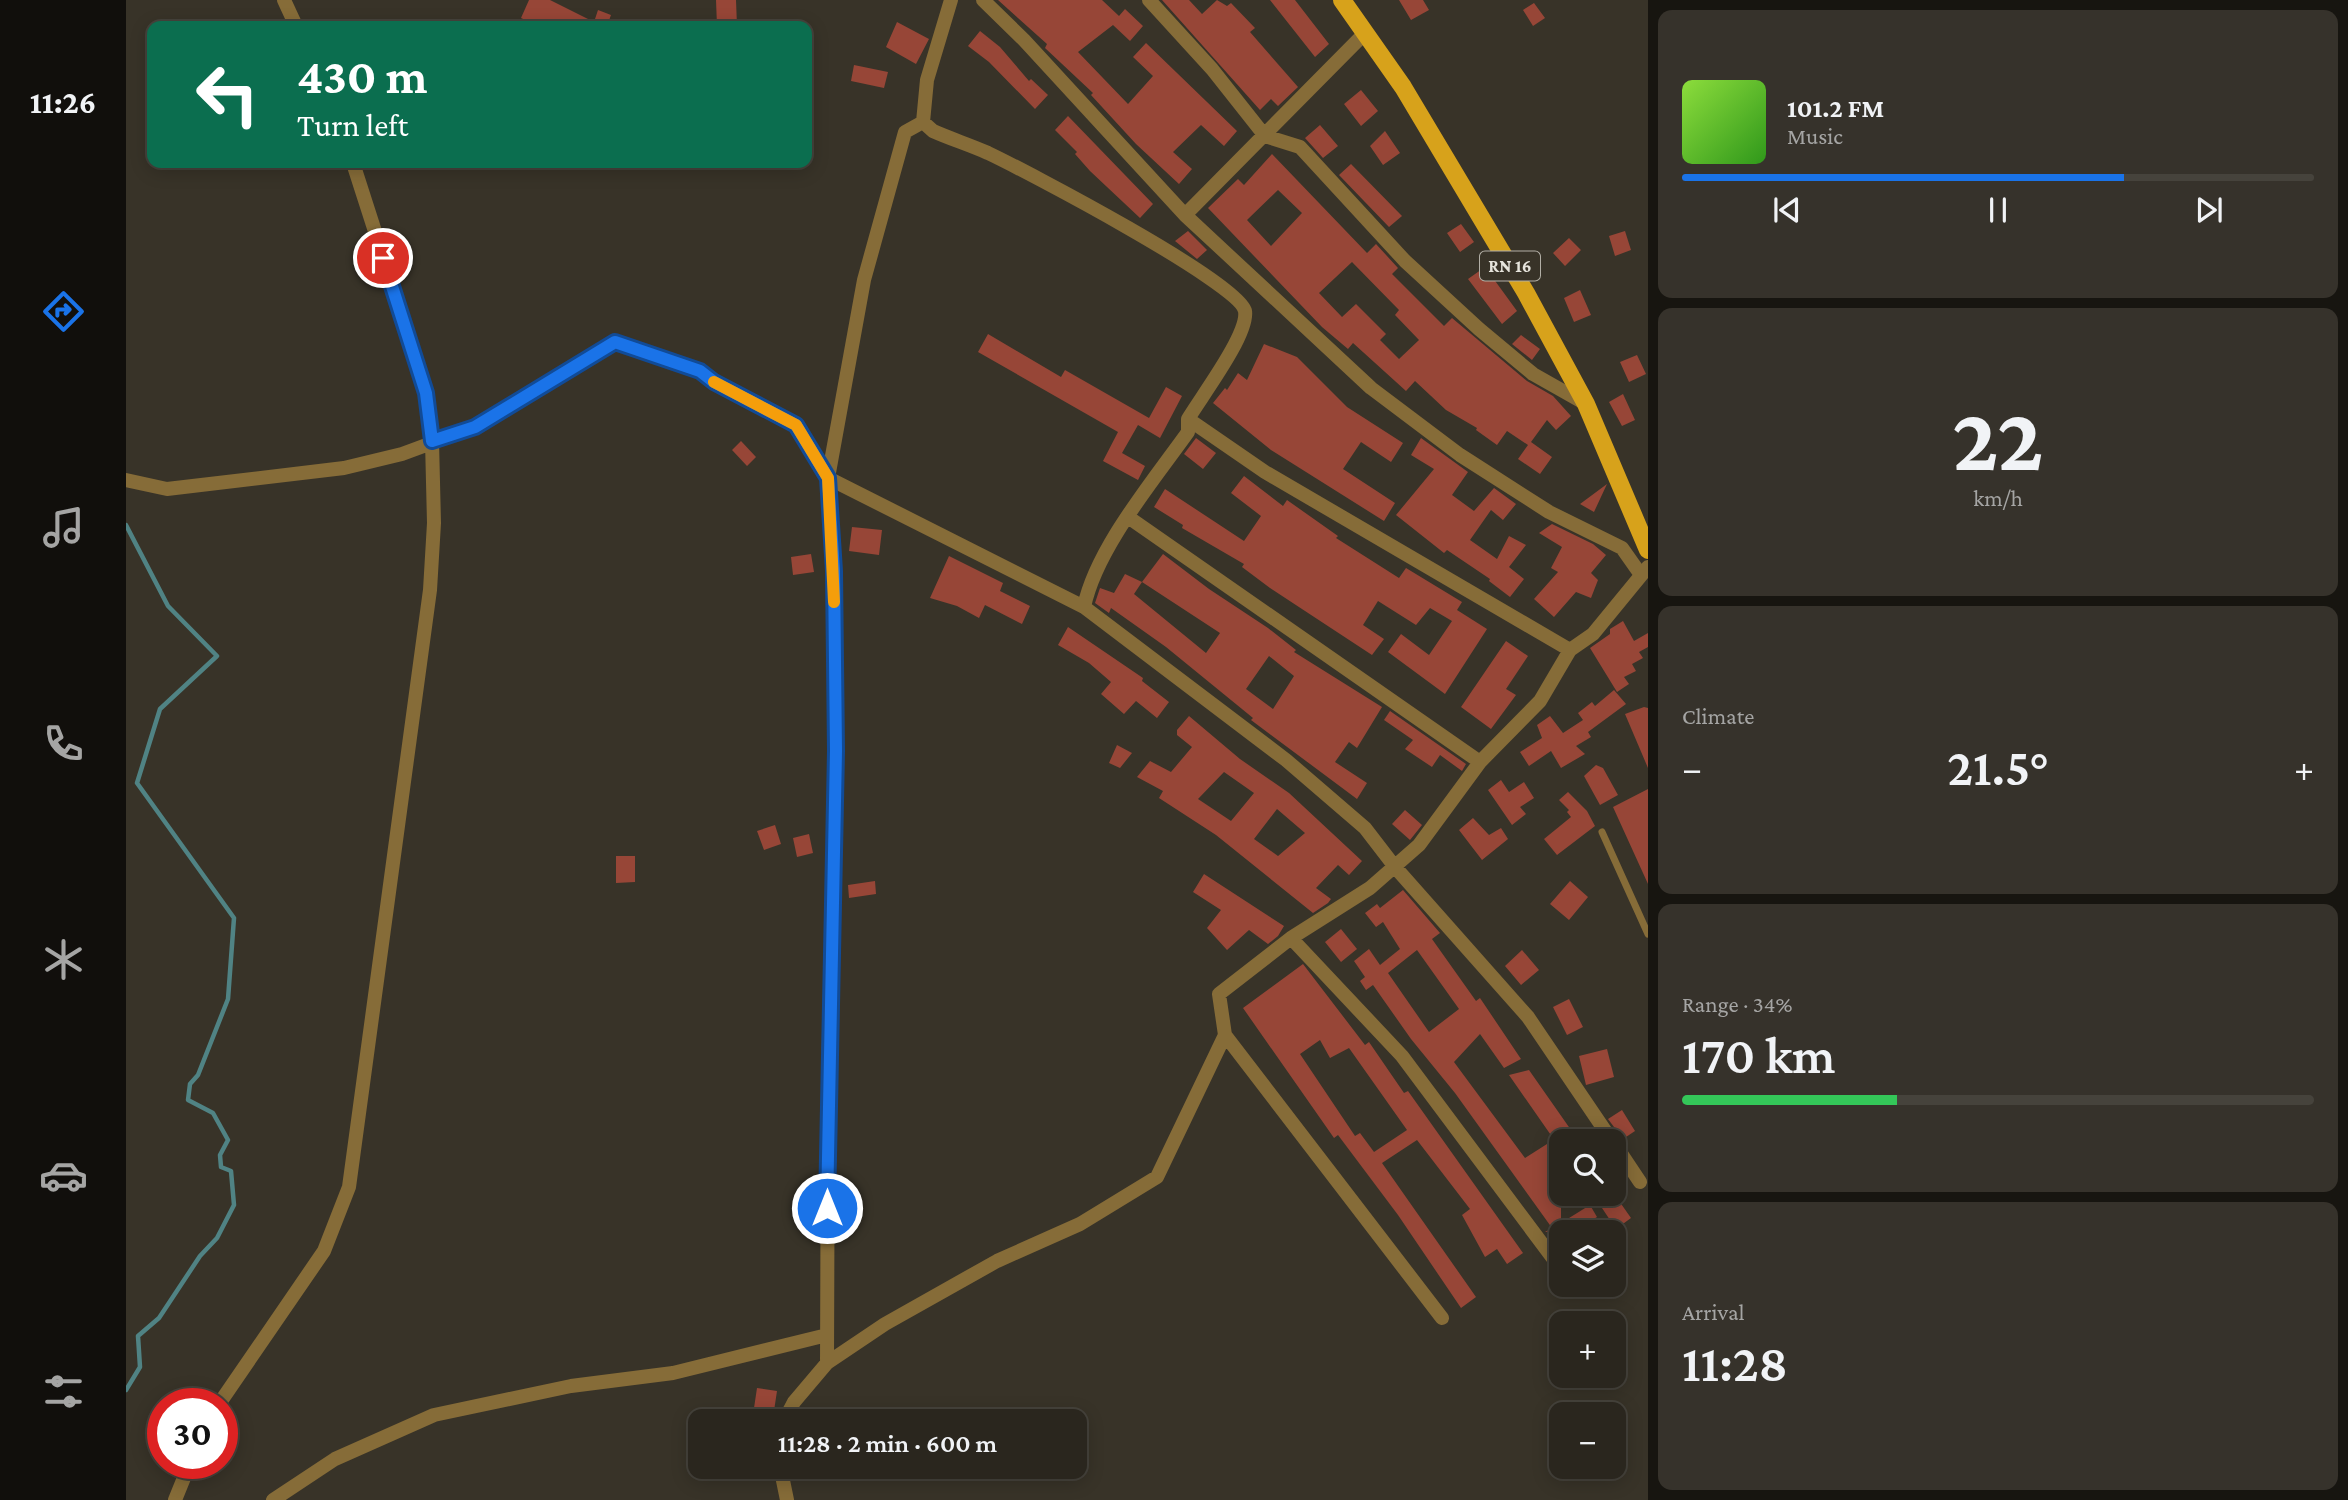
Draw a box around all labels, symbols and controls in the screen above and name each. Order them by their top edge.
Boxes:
icon: left [182,49,273,140]
text: 430 m [297,49,428,104]
text: 11:26 [30,84,96,120]
text: 101.2 FM [1787,94,1884,123]
text: Turn left [297,107,408,143]
text: Music [1787,123,1843,149]
icon: previous [1768,191,1806,229]
icon: pause [1979,191,2017,229]
icon: next [2190,191,2228,229]
pin [353,228,413,288]
icon: arrive [364,239,402,277]
road number: RN 16 [1480,252,1540,280]
icon: directions [39,287,88,336]
text: 22 [1952,388,2044,490]
text: km/h [1973,485,2023,511]
icon: music [39,503,88,552]
text: Climate [1682,703,1754,729]
icon: phone [39,719,88,768]
text: 21.5° [1947,738,2049,796]
text: − [1682,747,1702,789]
text: + [2294,747,2314,789]
icon: climate [39,935,88,984]
text: Range · 34% [1682,991,1793,1017]
text: 170 km [1682,1026,1835,1084]
map controls [1549,1129,1626,1479]
button: search [1549,1129,1626,1206]
icon: car [39,1151,88,1200]
position arrow [790,1171,864,1245]
button: layers [1549,1220,1626,1297]
text: Arrival [1682,1299,1745,1325]
button: + [1549,1311,1626,1388]
text: 11:28 [1682,1334,1788,1392]
icon: filters [39,1367,88,1416]
speed limit sign: 30 [147,1388,238,1479]
button: − [1549,1402,1626,1479]
text: 11:28 · 2 min · 600 m [778,1429,997,1458]

